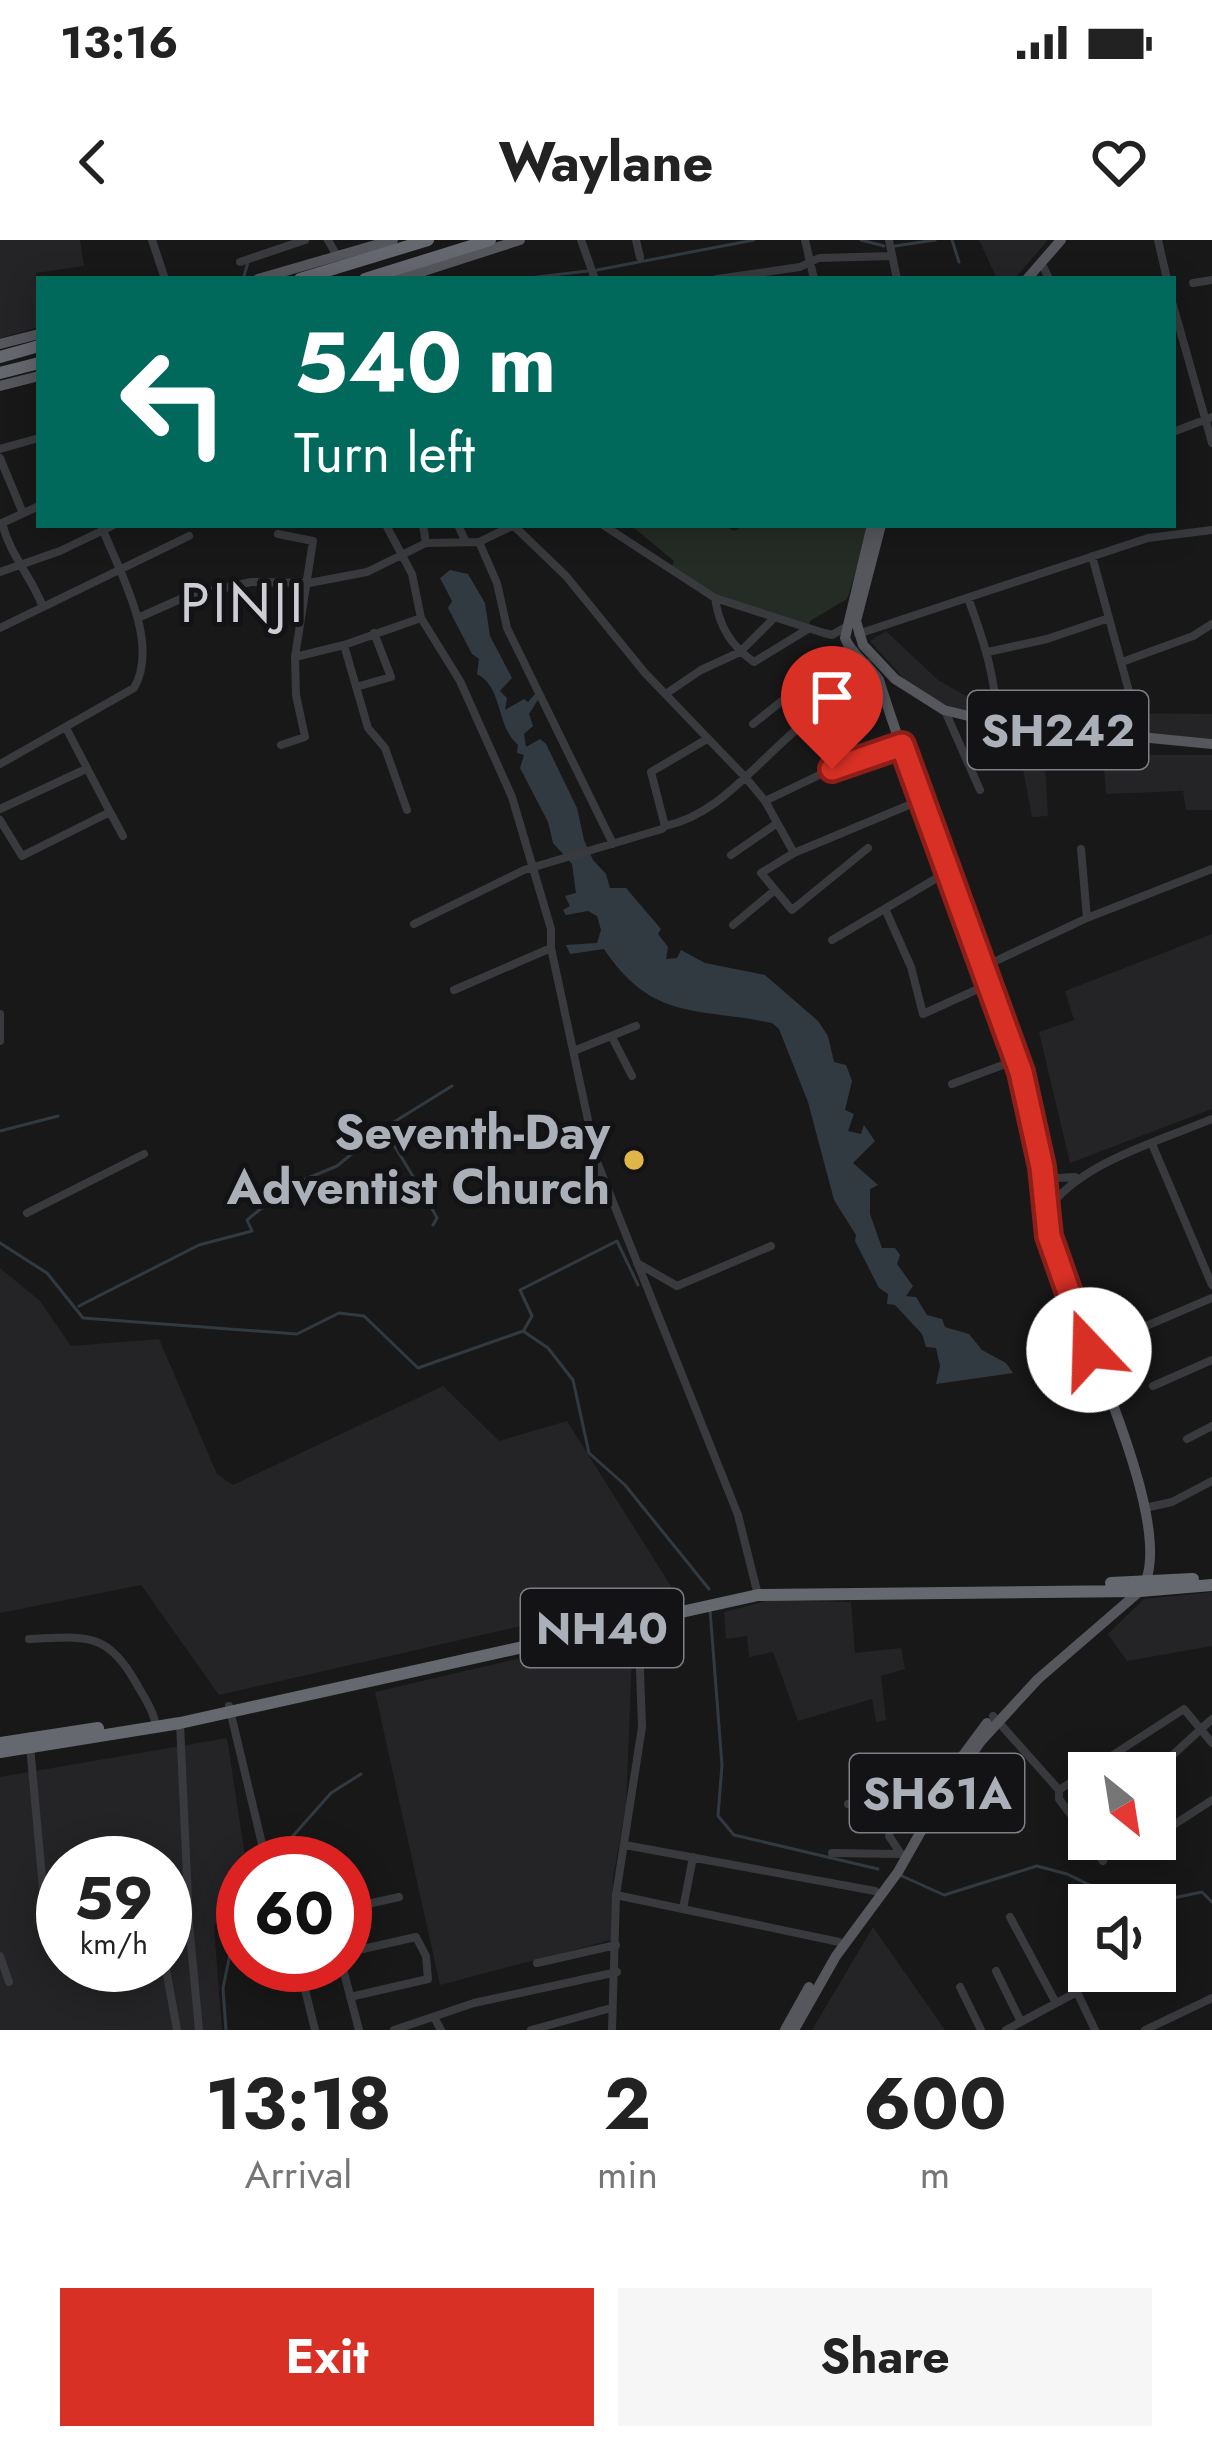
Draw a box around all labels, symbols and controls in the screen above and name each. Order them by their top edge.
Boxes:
text: 13:16 [60,10,178,75]
text: Waylane [499,123,713,201]
icon: back [60,129,126,195]
icon: heart [1086,129,1152,195]
text: 540 m [294,302,557,424]
icon: left [96,324,252,480]
text: Turn left [294,414,475,492]
district label: PINJI [180,564,306,642]
pin [781,646,883,769]
icon: arrive [799,664,865,730]
road number: SH242 [968,691,1148,769]
place label: Seventh-Day Adventist Church [226,1098,611,1222]
marker: Seventh-Day Adventist Church [621,1147,647,1173]
position arrow [1026,1287,1152,1413]
road number: NH40 [521,1589,683,1667]
north arrow [1068,1752,1176,1860]
map controls [1068,1752,1176,1992]
road number: SH61A [850,1754,1024,1832]
speed limit sign: 60 [216,1836,372,1992]
text: 59 [75,1855,153,1942]
button: sound [1068,1884,1176,1992]
text: km/h [80,1922,148,1965]
text: 13:18 [205,2052,392,2156]
text: 2 [604,2052,651,2156]
text: 600 [863,2052,1007,2156]
text: Arrival [245,2146,352,2203]
text: min [597,2146,658,2203]
text: m [920,2146,950,2203]
button: Exit [60,2288,594,2426]
button: Share [618,2288,1152,2426]

